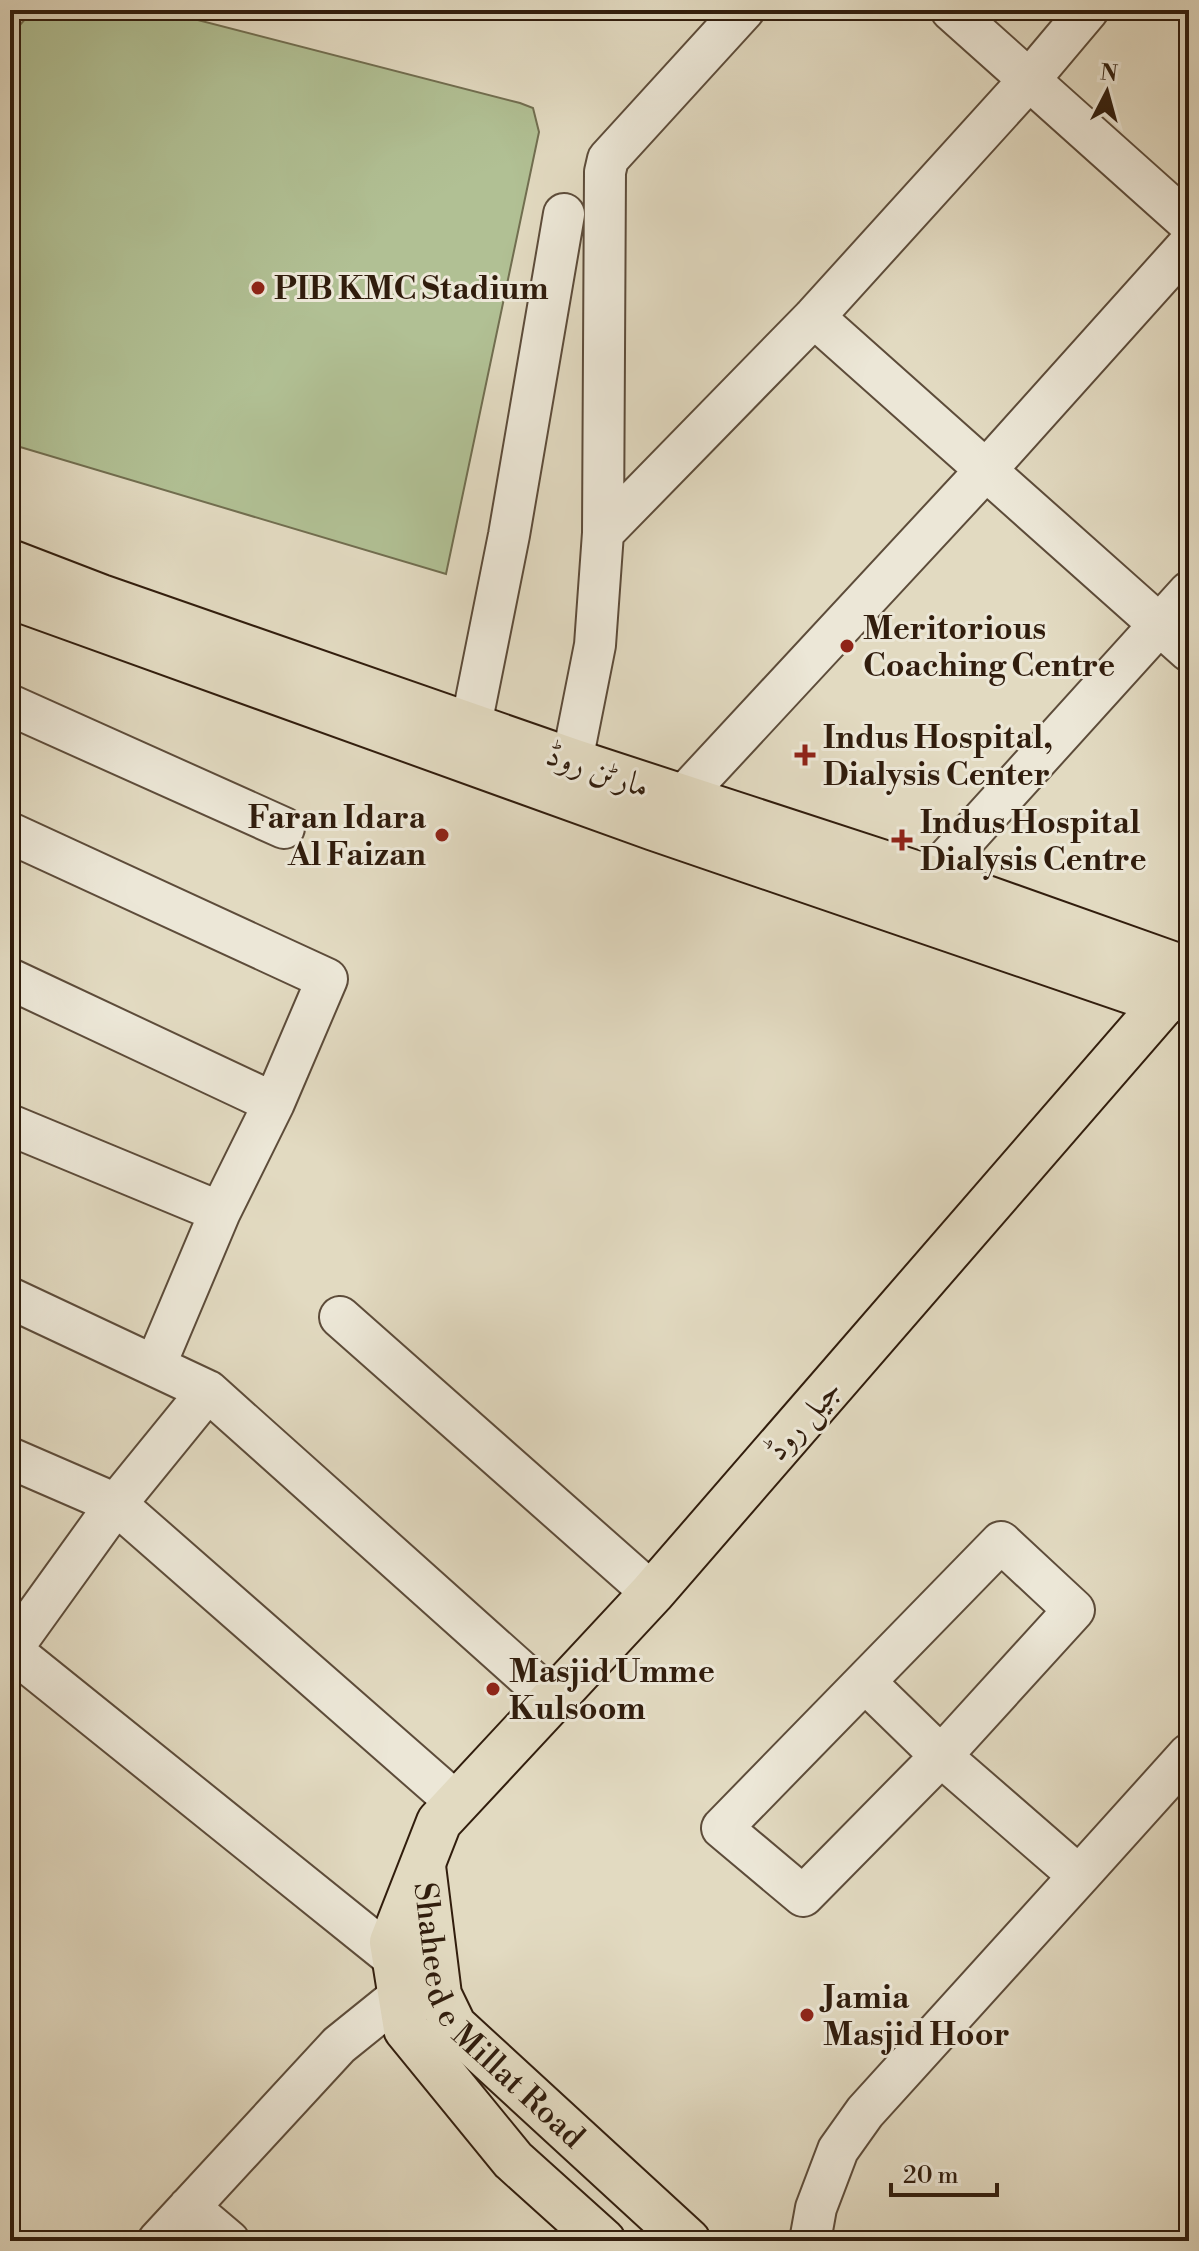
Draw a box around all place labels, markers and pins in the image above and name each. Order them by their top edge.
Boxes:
place label: PIB KMC Stadium [274,269,549,309]
marker: PIB KMC Stadium [249,279,267,297]
place label: Meritorious Coaching Centre [863,609,1115,686]
marker: Meritorious Coaching Centre [838,637,856,655]
place label: Indus Hospital, Dialysis Center [823,718,1053,795]
marker: Indus Hospital, Dialysis Center [794,744,816,766]
place label: Faran Idara Al Faizan [248,798,427,875]
place label: Indus Hospital Dialysis Centre [920,803,1147,880]
marker: Faran Idara Al Faizan [433,826,451,844]
marker: Indus Hospital Dialysis Centre [891,829,913,851]
place label: Masjid Umme Kulsoom [509,1652,715,1729]
marker: Masjid Umme Kulsoom [484,1680,502,1698]
place label: Jamia Masjid Hoor [819,1978,1010,2055]
marker: Jamia Masjid Hoor [798,2006,816,2024]

